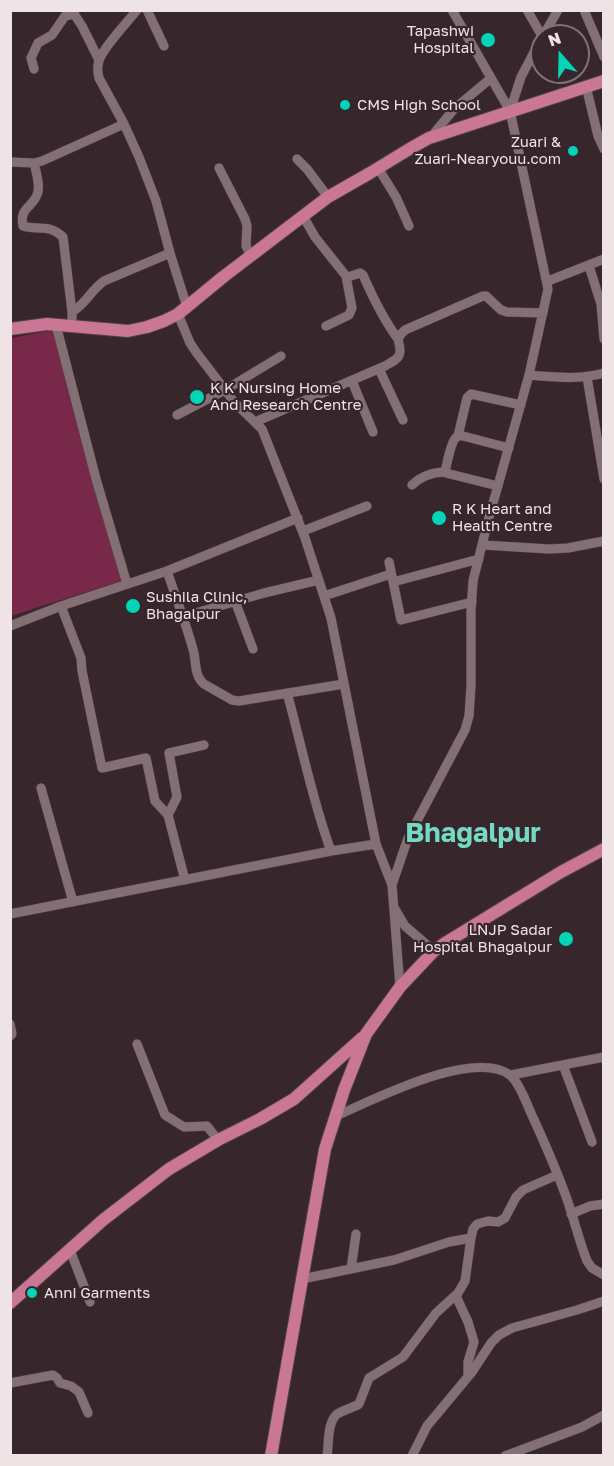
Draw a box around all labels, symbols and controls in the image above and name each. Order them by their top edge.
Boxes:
place label: Tapashwi Hospital [407,22,474,57]
north arrow [530,24,590,84]
text: N [545,27,564,50]
marker: Tapashwi Hospital [479,31,497,49]
place label: CMS High School [357,96,481,114]
marker: CMS High School [338,98,352,112]
place label: Zuari & Zuari-Nearyouu.com [414,133,561,168]
marker: Zuari & Zuari-Nearyouu.com [566,144,580,158]
place label: K K Nursing Home And Research Centre [210,379,361,414]
marker: K K Nursing Home And Research Centre [188,388,206,406]
place label: R K Heart and Health Centre [452,500,552,535]
marker: R K Heart and Health Centre [430,509,448,527]
place label: Sushila Clinic, Bhagalpur [146,588,248,623]
marker: Sushila Clinic, Bhagalpur [124,597,142,615]
district label: Bhagalpur [405,817,541,849]
place label: LNJP Sadar Hospital Bhagalpur [413,921,552,956]
marker: LNJP Sadar Hospital Bhagalpur [557,930,575,948]
place label: Anni Garments [44,1284,150,1302]
marker: Anni Garments [25,1286,39,1300]

